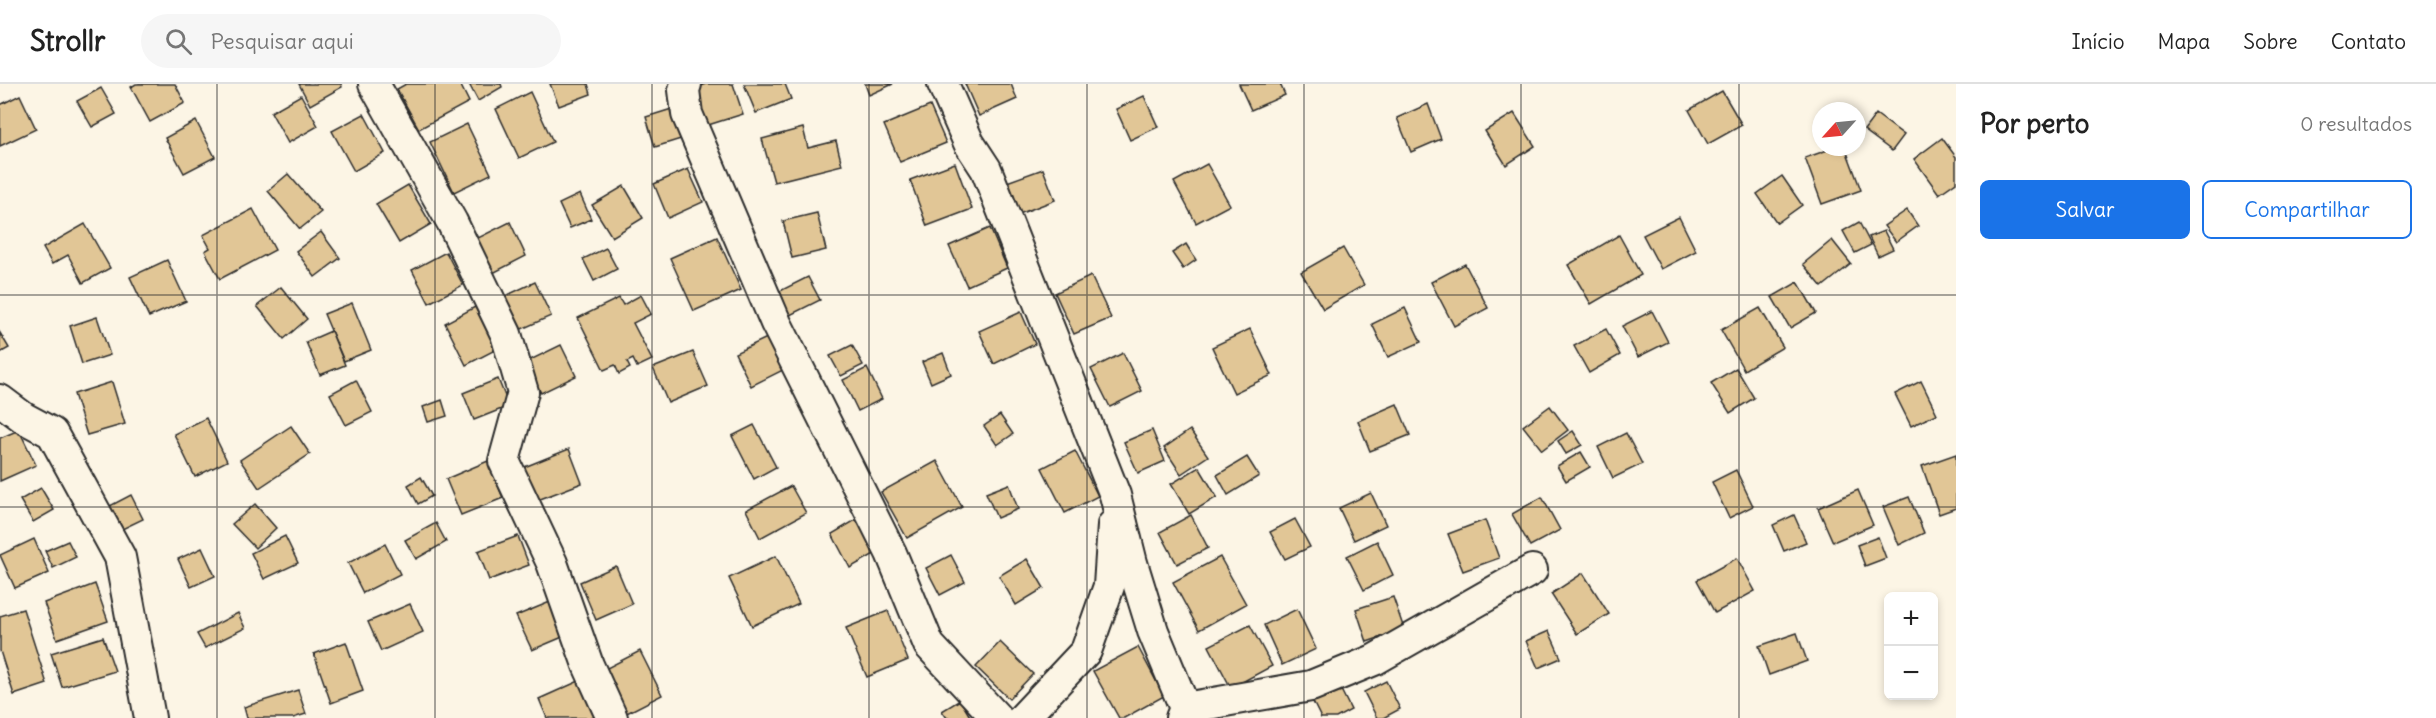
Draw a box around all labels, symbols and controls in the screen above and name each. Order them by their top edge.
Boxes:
search box [141,14,561,68]
text: Strollr [30,23,105,59]
icon: search [162,25,195,58]
text: Pesquisar aqui [210,27,354,55]
text: Início [2071,28,2125,55]
text: Mapa [2158,28,2210,55]
text: Sobre [2243,28,2298,55]
text: Contato [2331,28,2406,55]
north arrow [1812,102,1866,156]
text: Por perto [1980,107,2089,140]
text: 0 resultados [2300,111,2412,136]
button: Salvar [1980,180,2190,239]
button: Compartilhar [2202,180,2412,239]
map controls [1884,592,1938,700]
button: + [1884,592,1938,646]
button: − [1884,646,1938,700]

